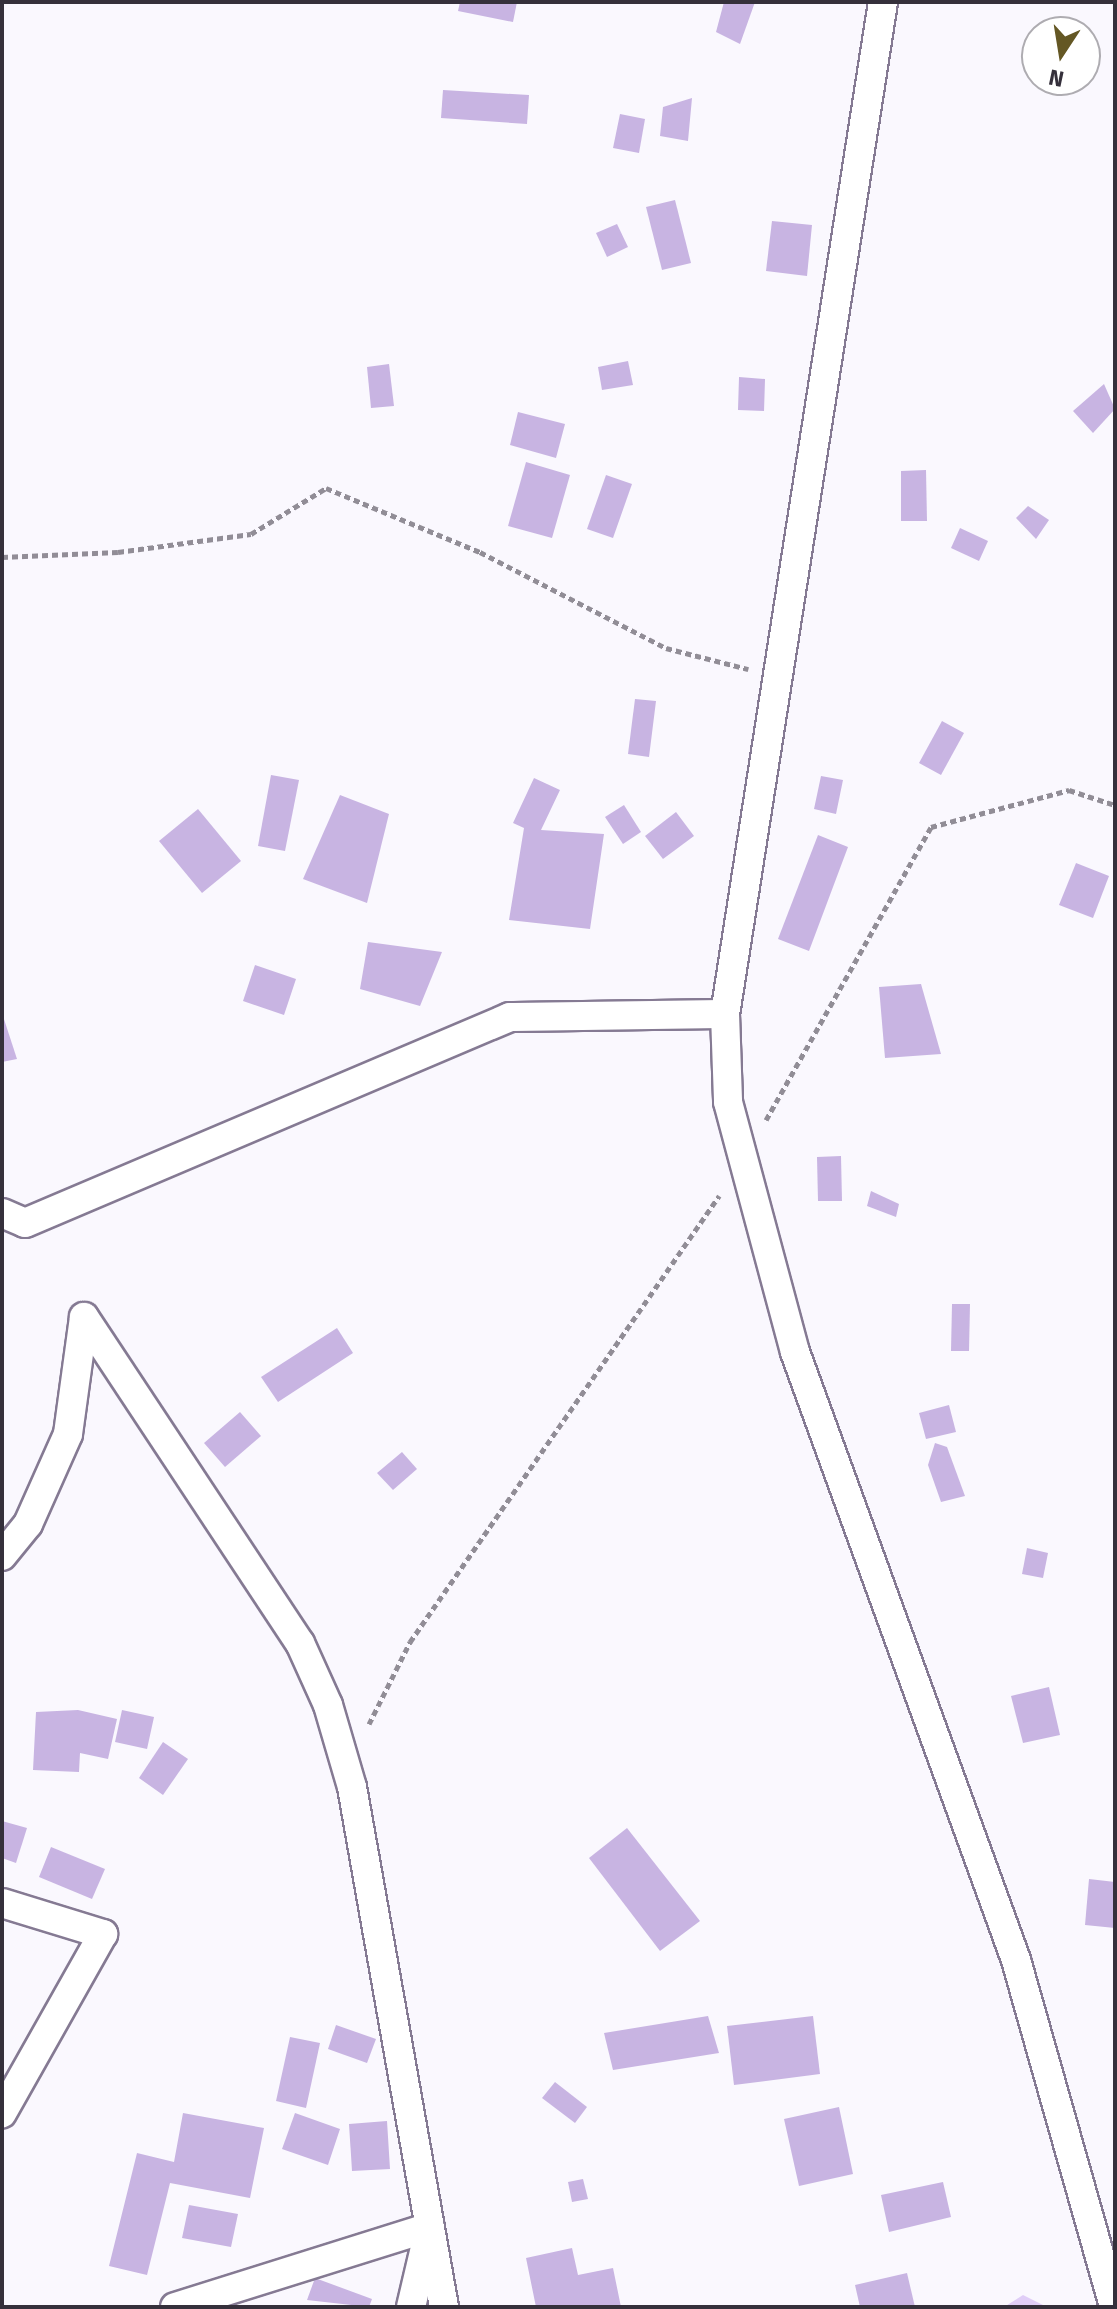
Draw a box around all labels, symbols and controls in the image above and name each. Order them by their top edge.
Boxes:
north arrow [1021,16,1101,96]
text: N [1046,63,1066,93]

